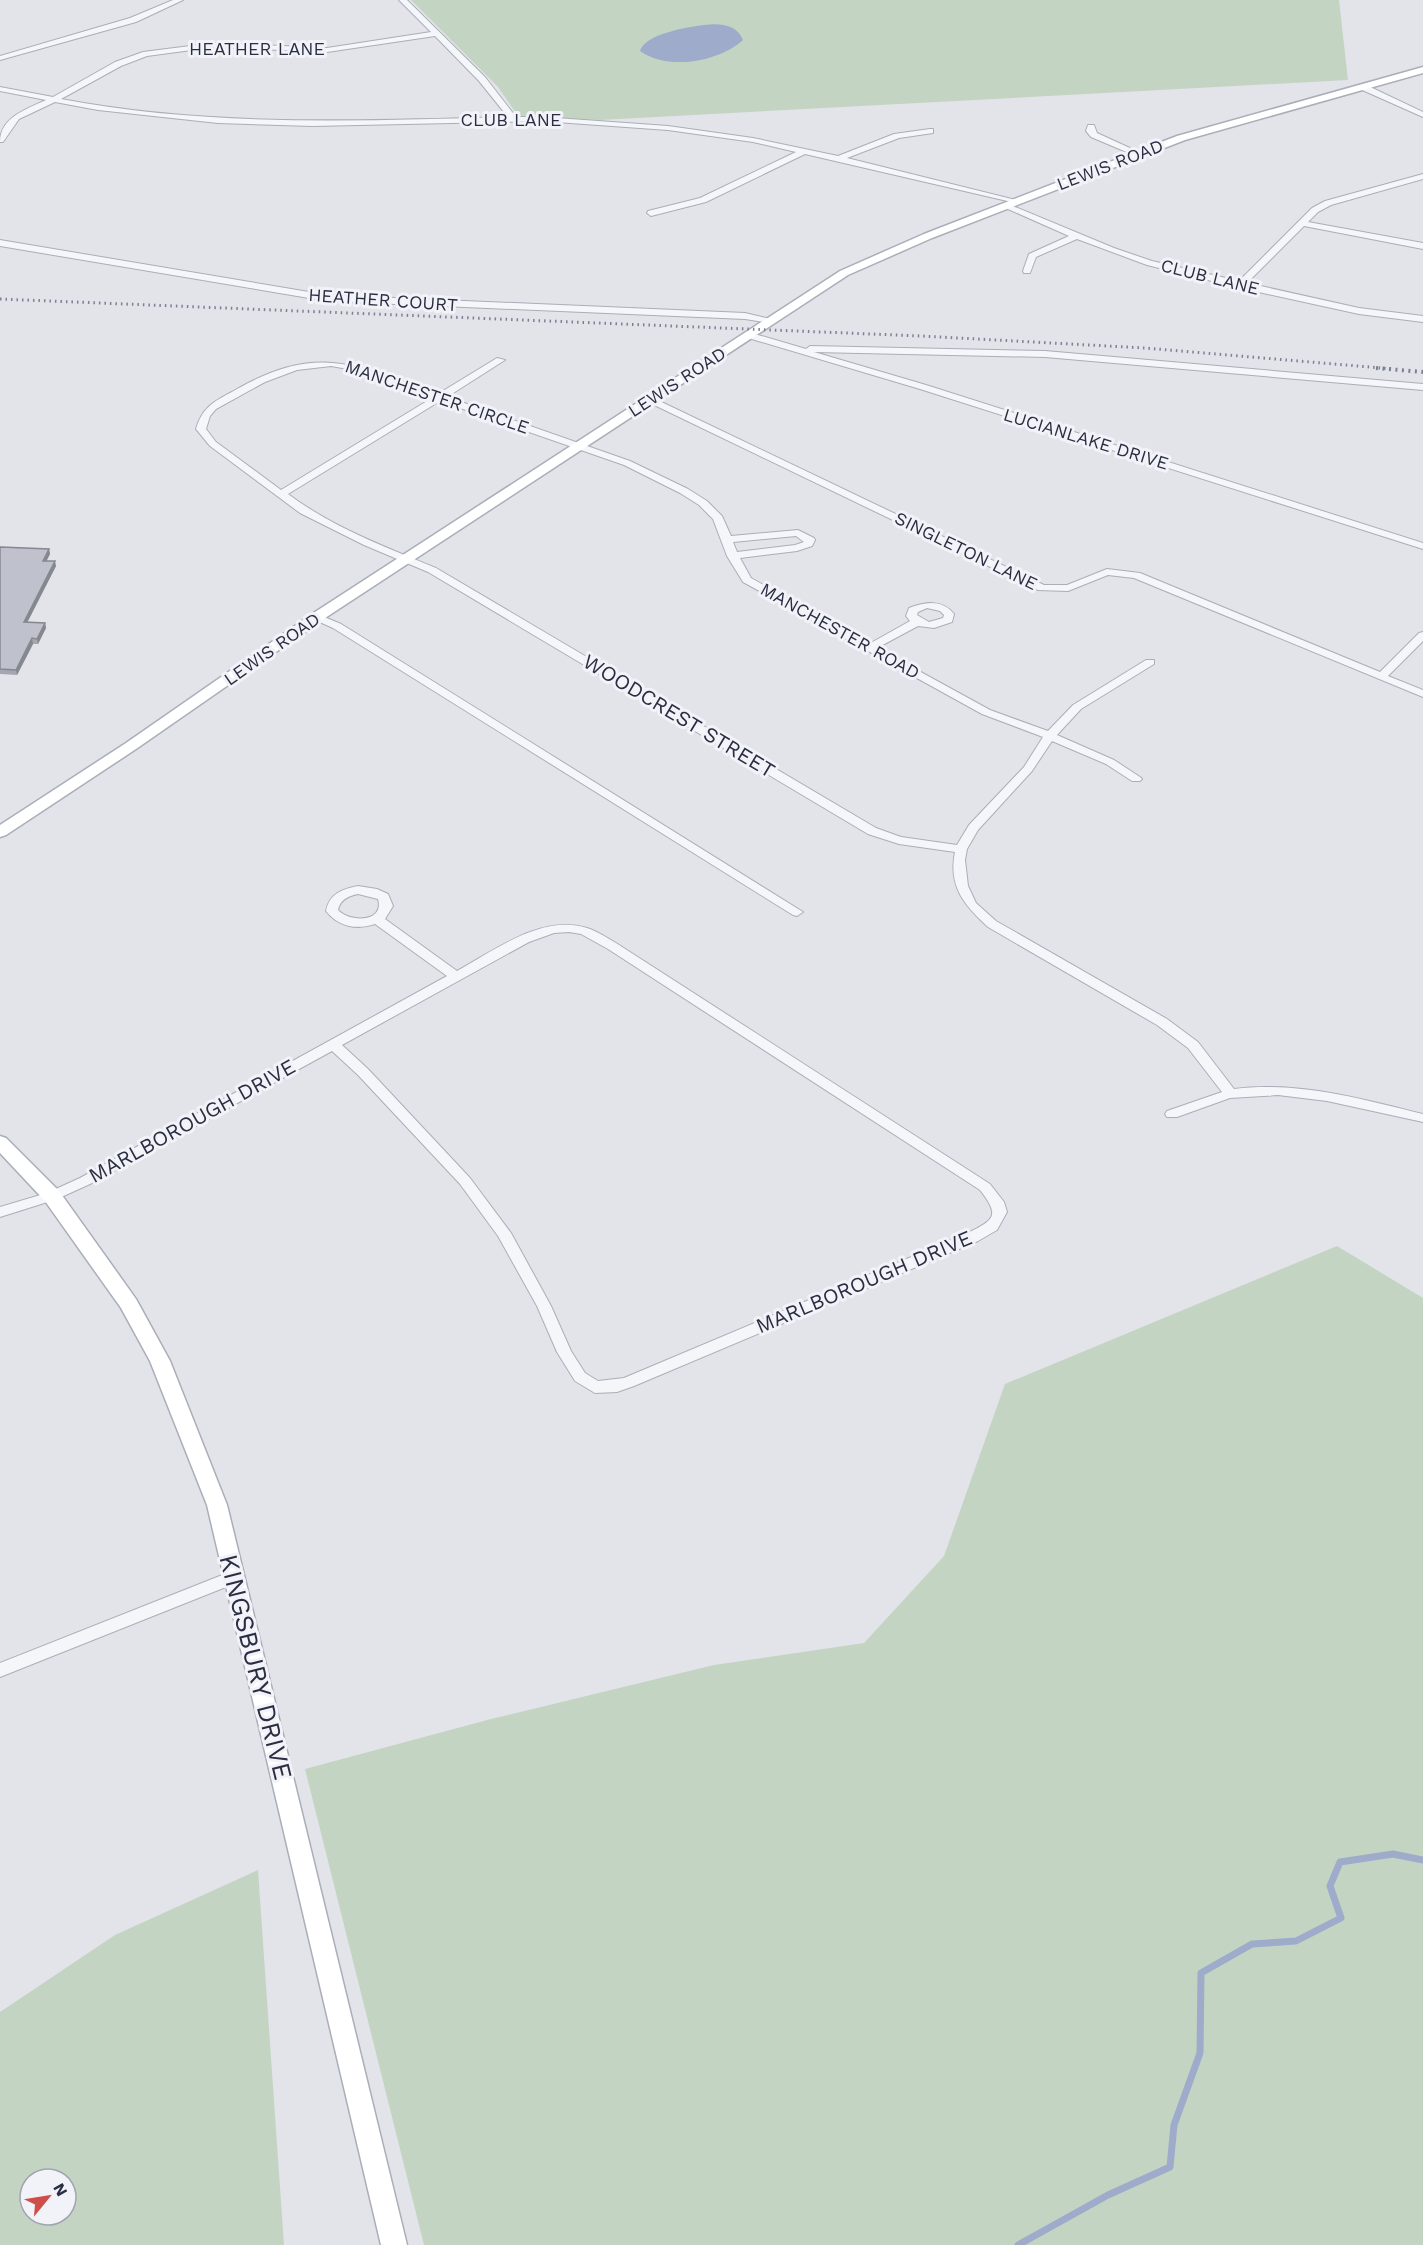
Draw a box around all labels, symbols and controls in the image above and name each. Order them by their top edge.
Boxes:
street label: HEATHER LANE [189,38,325,59]
street label: CLUB LANE [461,109,561,130]
street label: LEWIS ROAD [1054,135,1166,194]
street label: CLUB LANE [1159,254,1262,299]
street label: HEATHER COURT [308,284,459,315]
street label: LEWIS ROAD [624,342,730,421]
street label: MANCHESTER CIRCLE [342,355,532,438]
street label: LUCIANLAKE DRIVE [1001,403,1171,474]
street label: SINGLETON LANE [892,507,1041,594]
street label: MANCHESTER ROAD [757,578,924,683]
street label: LEWIS ROAD [220,608,324,689]
street label: WOODCREST STREET [579,648,780,783]
street label: MARLBOROUGH DRIVE [84,1053,299,1188]
street label: MARLBOROUGH DRIVE [752,1225,976,1338]
street label: KINGSBURY DRIVE [213,1551,299,1783]
north arrow [18,2167,78,2227]
text: N [49,2180,72,2200]

